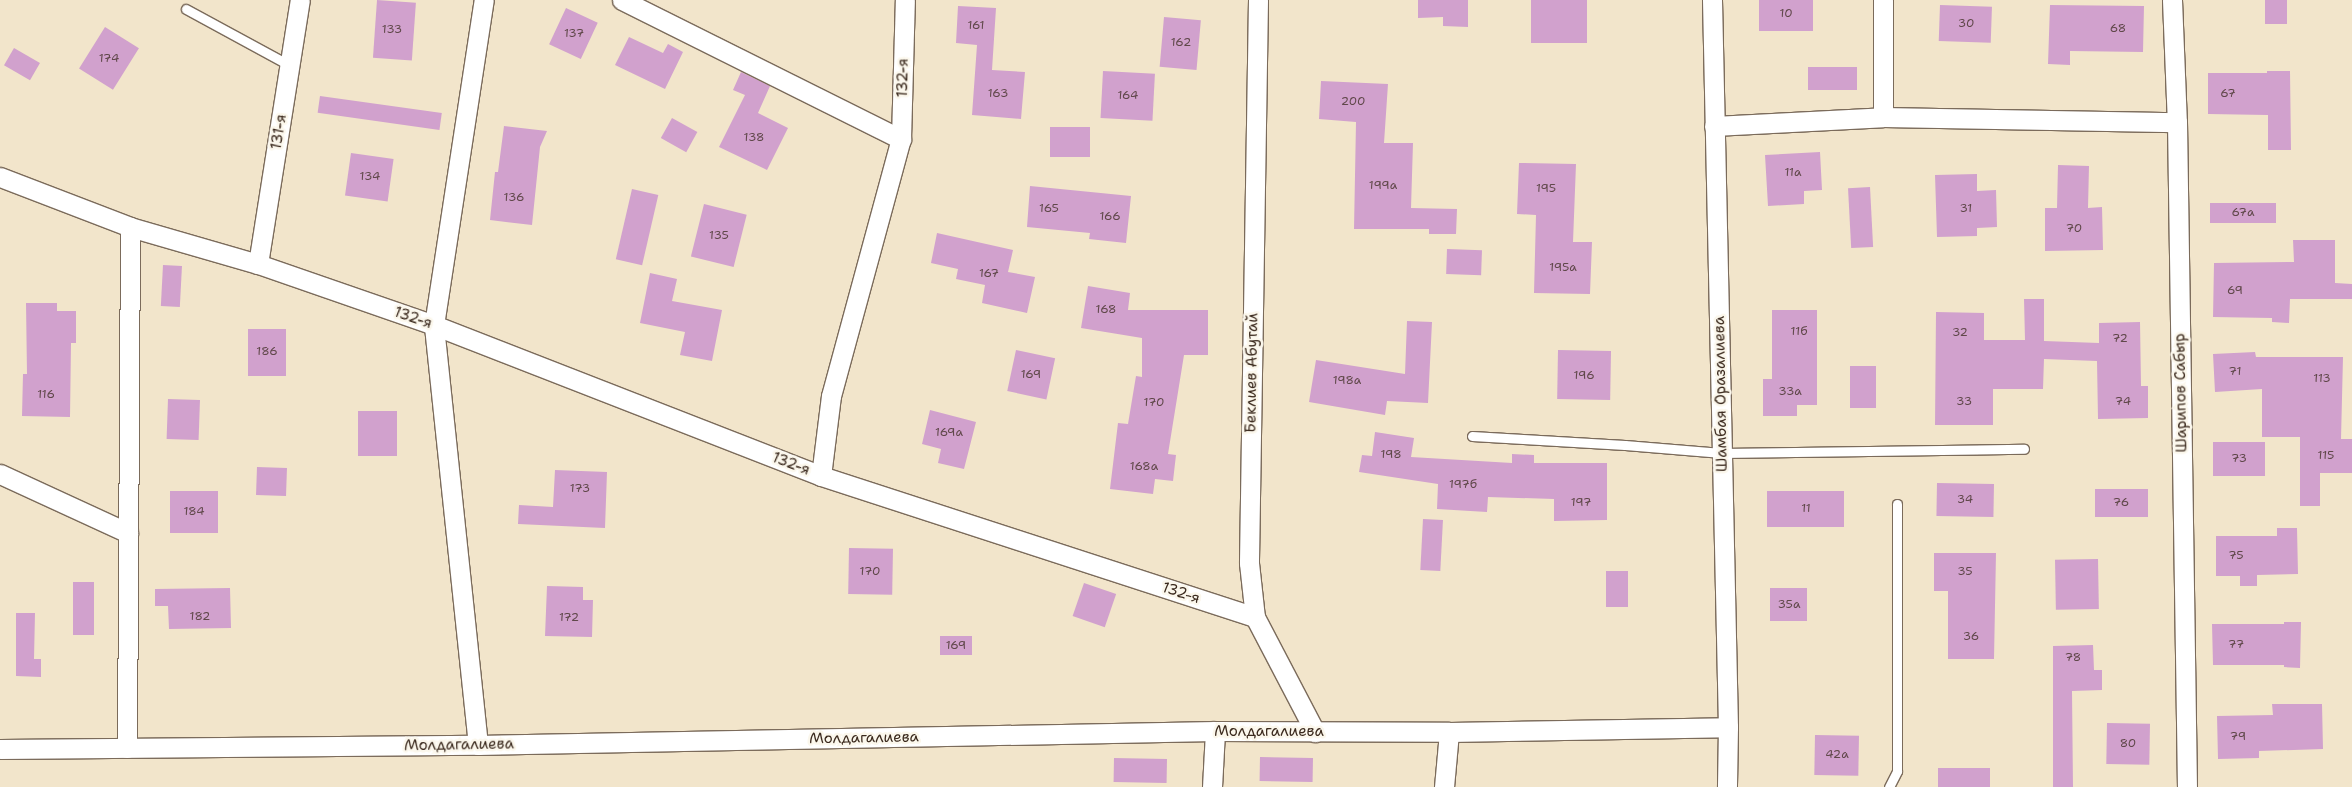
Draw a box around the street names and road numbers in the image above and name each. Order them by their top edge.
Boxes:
street label: 132-я [894,58,912,98]
street label: 131-я [267,113,291,151]
street label: 132-я [392,303,434,333]
street label: Беклиев Абутай [1242,313,1262,433]
street label: Шамбая Оразалиева [1711,316,1731,472]
street label: Шарипов Сабыр [2171,333,2191,453]
street label: 132-я [770,449,812,479]
street label: 132-я [1160,578,1202,608]
street label: Молдагалиева [1214,723,1324,741]
street label: Молдагалиева [809,728,919,748]
street label: Молдагалиева [404,735,514,755]

